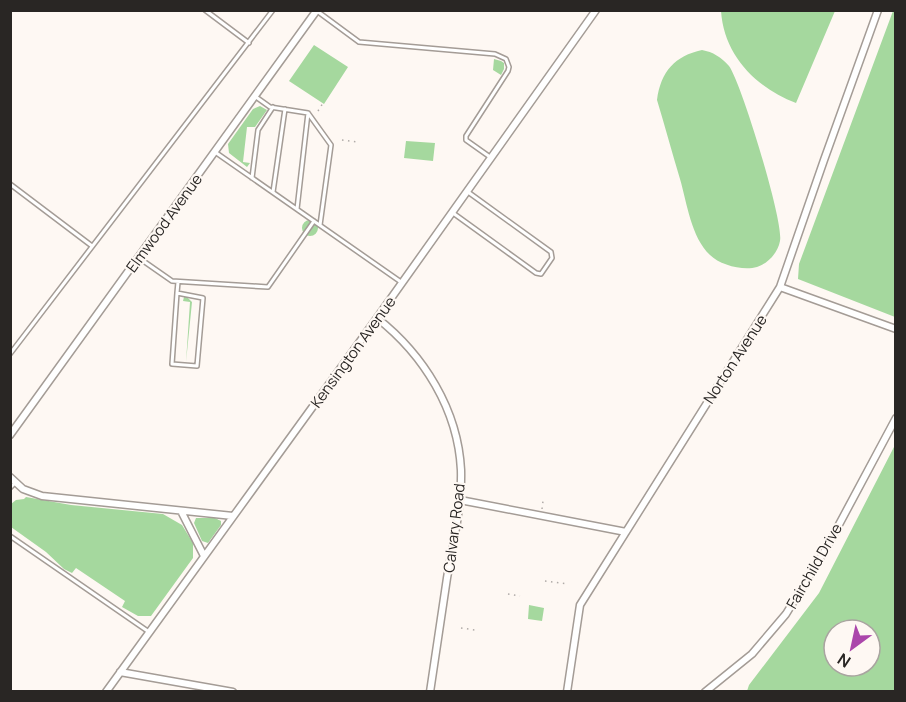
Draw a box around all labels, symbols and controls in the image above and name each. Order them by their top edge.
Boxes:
street label: Elmwood Avenue [121,169,207,276]
street label: Kensington Avenue [305,292,401,412]
street label: Norton Avenue [698,310,772,408]
street label: Calvary Road [438,482,470,574]
street label: Fairchild Drive [781,519,847,613]
north arrow [822,618,882,678]
text: N [833,648,855,673]

